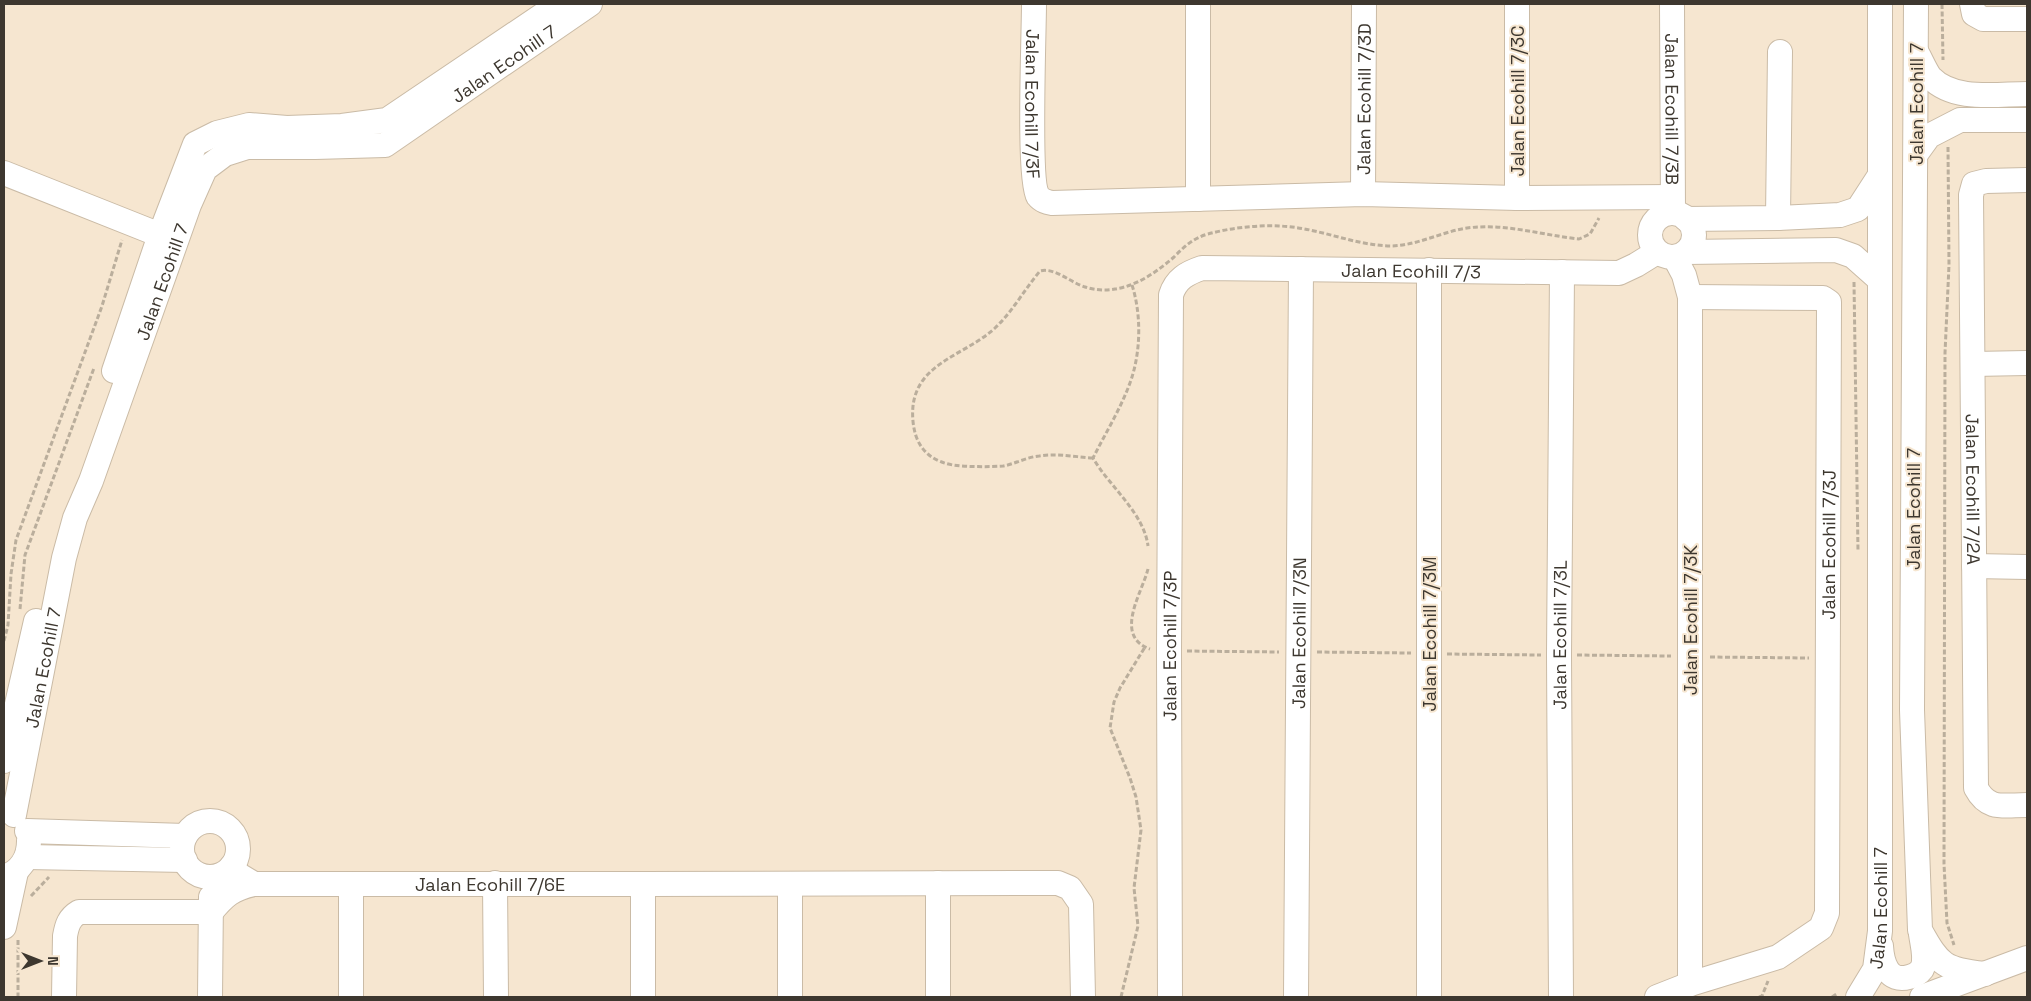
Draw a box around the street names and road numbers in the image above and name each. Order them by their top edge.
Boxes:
street label: Jalan Ecohill 7 [447,19,560,108]
street label: Jalan Ecohill 7/3D [1352,23,1375,175]
street label: Jalan Ecohill 7/3C [1506,25,1529,177]
street label: Jalan Ecohill 7/3F [1021,29,1046,180]
street label: Jalan Ecohill 7/3B [1661,33,1684,185]
street label: Jalan Ecohill 7 [1905,43,1928,165]
street label: Jalan Ecohill 7 [130,220,193,343]
street label: Jalan Ecohill 7/3 [1341,258,1481,283]
street label: Jalan Ecohill 7/2A [1961,414,1986,565]
street label: Jalan Ecohill 7 [1902,448,1925,570]
street label: Jalan Ecohill 7/3J [1816,469,1840,620]
street label: Jalan Ecohill 7/3K [1679,545,1702,695]
street label: Jalan Ecohill 7/3M [1418,556,1441,712]
street label: Jalan Ecohill 7/3N [1286,557,1311,709]
street label: Jalan Ecohill 7/3L [1547,560,1571,710]
street label: Jalan Ecohill 7/3P [1157,570,1181,721]
street label: Jalan Ecohill 7 [20,606,66,730]
street label: Jalan Ecohill 7 [1864,847,1892,970]
street label: Jalan Ecohill 7/6E [415,873,565,896]

